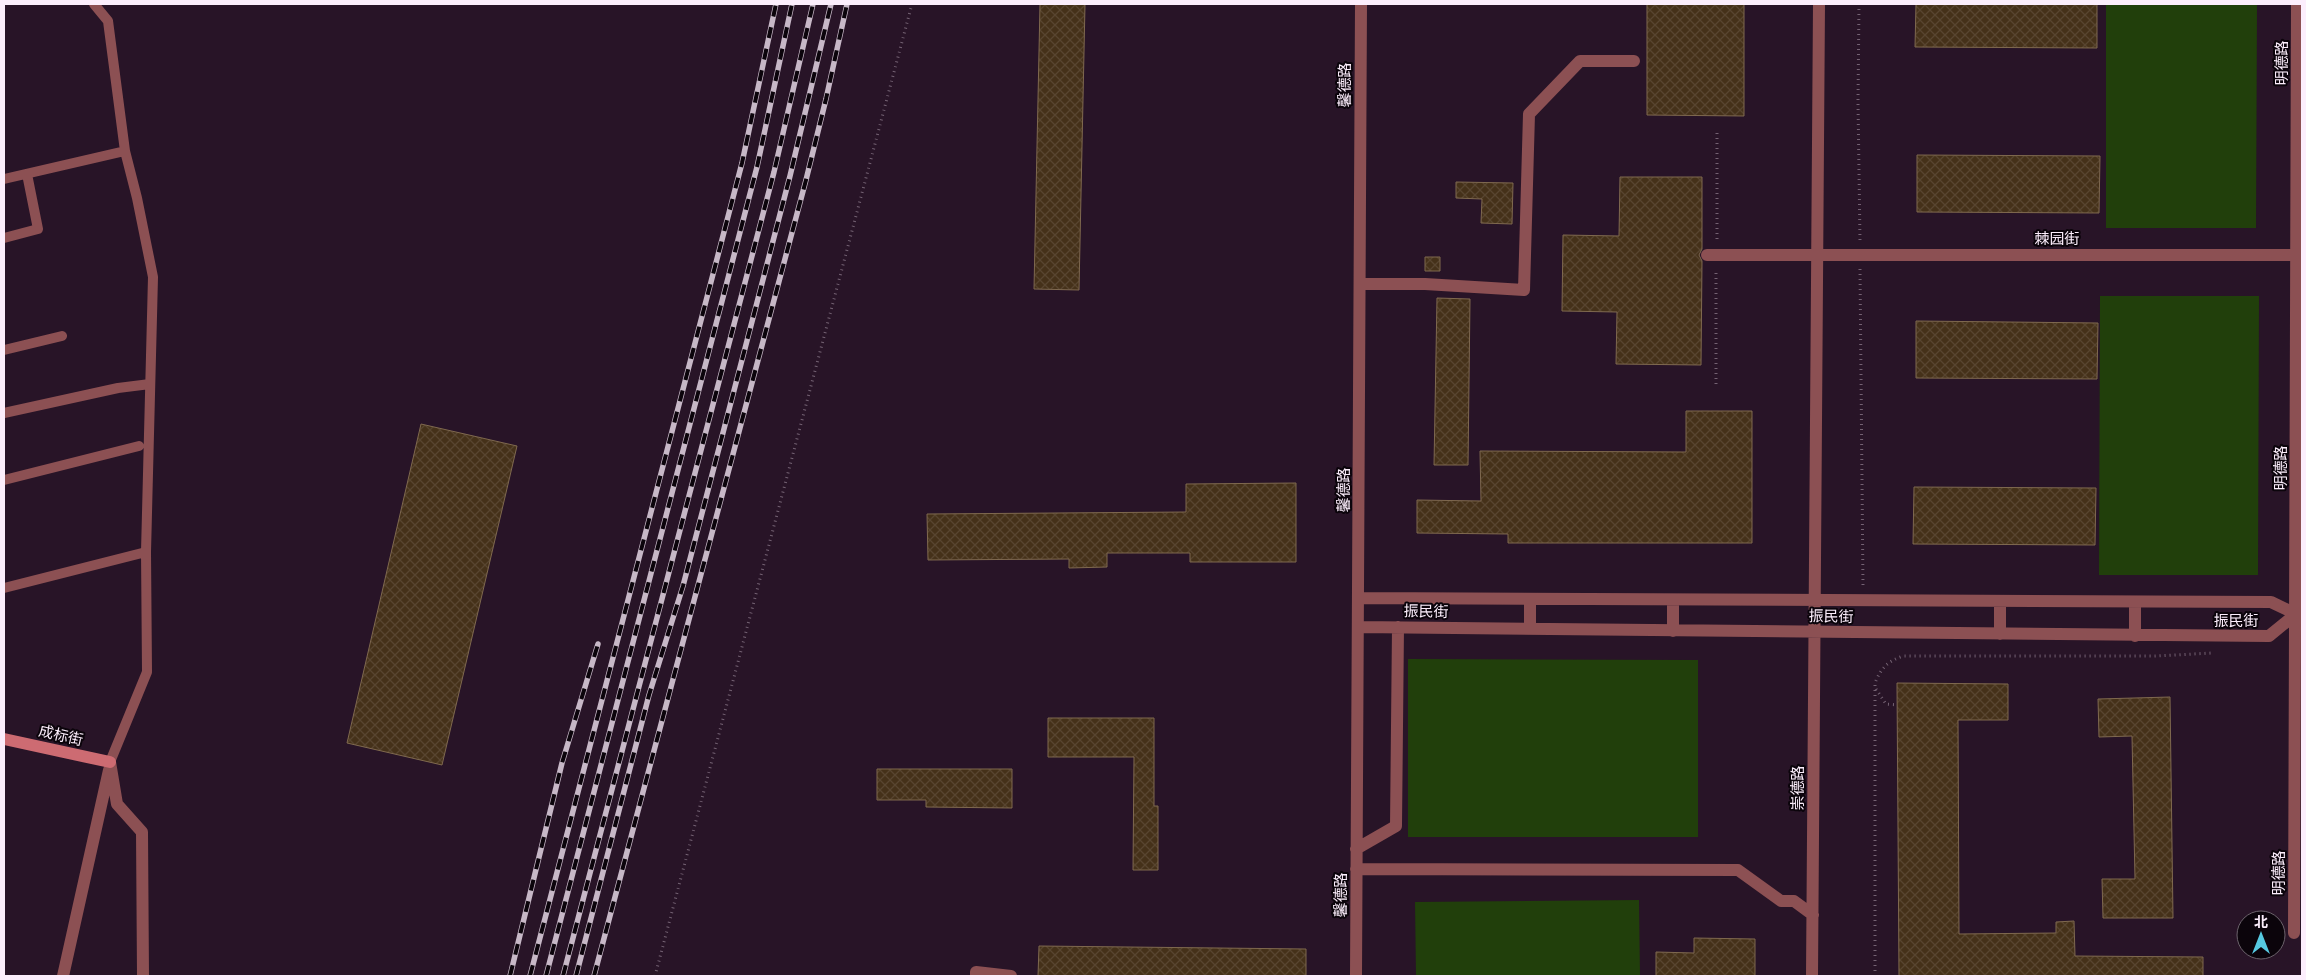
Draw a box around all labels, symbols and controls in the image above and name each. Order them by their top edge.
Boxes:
street label: 明德路 [2272,40,2291,86]
street label: 馨德路 [1335,62,1354,108]
street label: 棘园街 [2034,229,2080,248]
street label: 明德路 [2271,445,2290,491]
street label: 馨德路 [1334,467,1353,513]
street label: 振民街 [1403,601,1449,621]
street label: 振民街 [1808,606,1854,626]
street label: 振民街 [2213,611,2259,630]
street label: 成标街 [37,721,85,749]
street label: 崇德路 [1788,765,1807,811]
street label: 明德路 [2269,850,2288,896]
street label: 馨德路 [1331,872,1350,918]
north arrow [2236,910,2286,960]
text: 北 [2254,913,2268,931]

